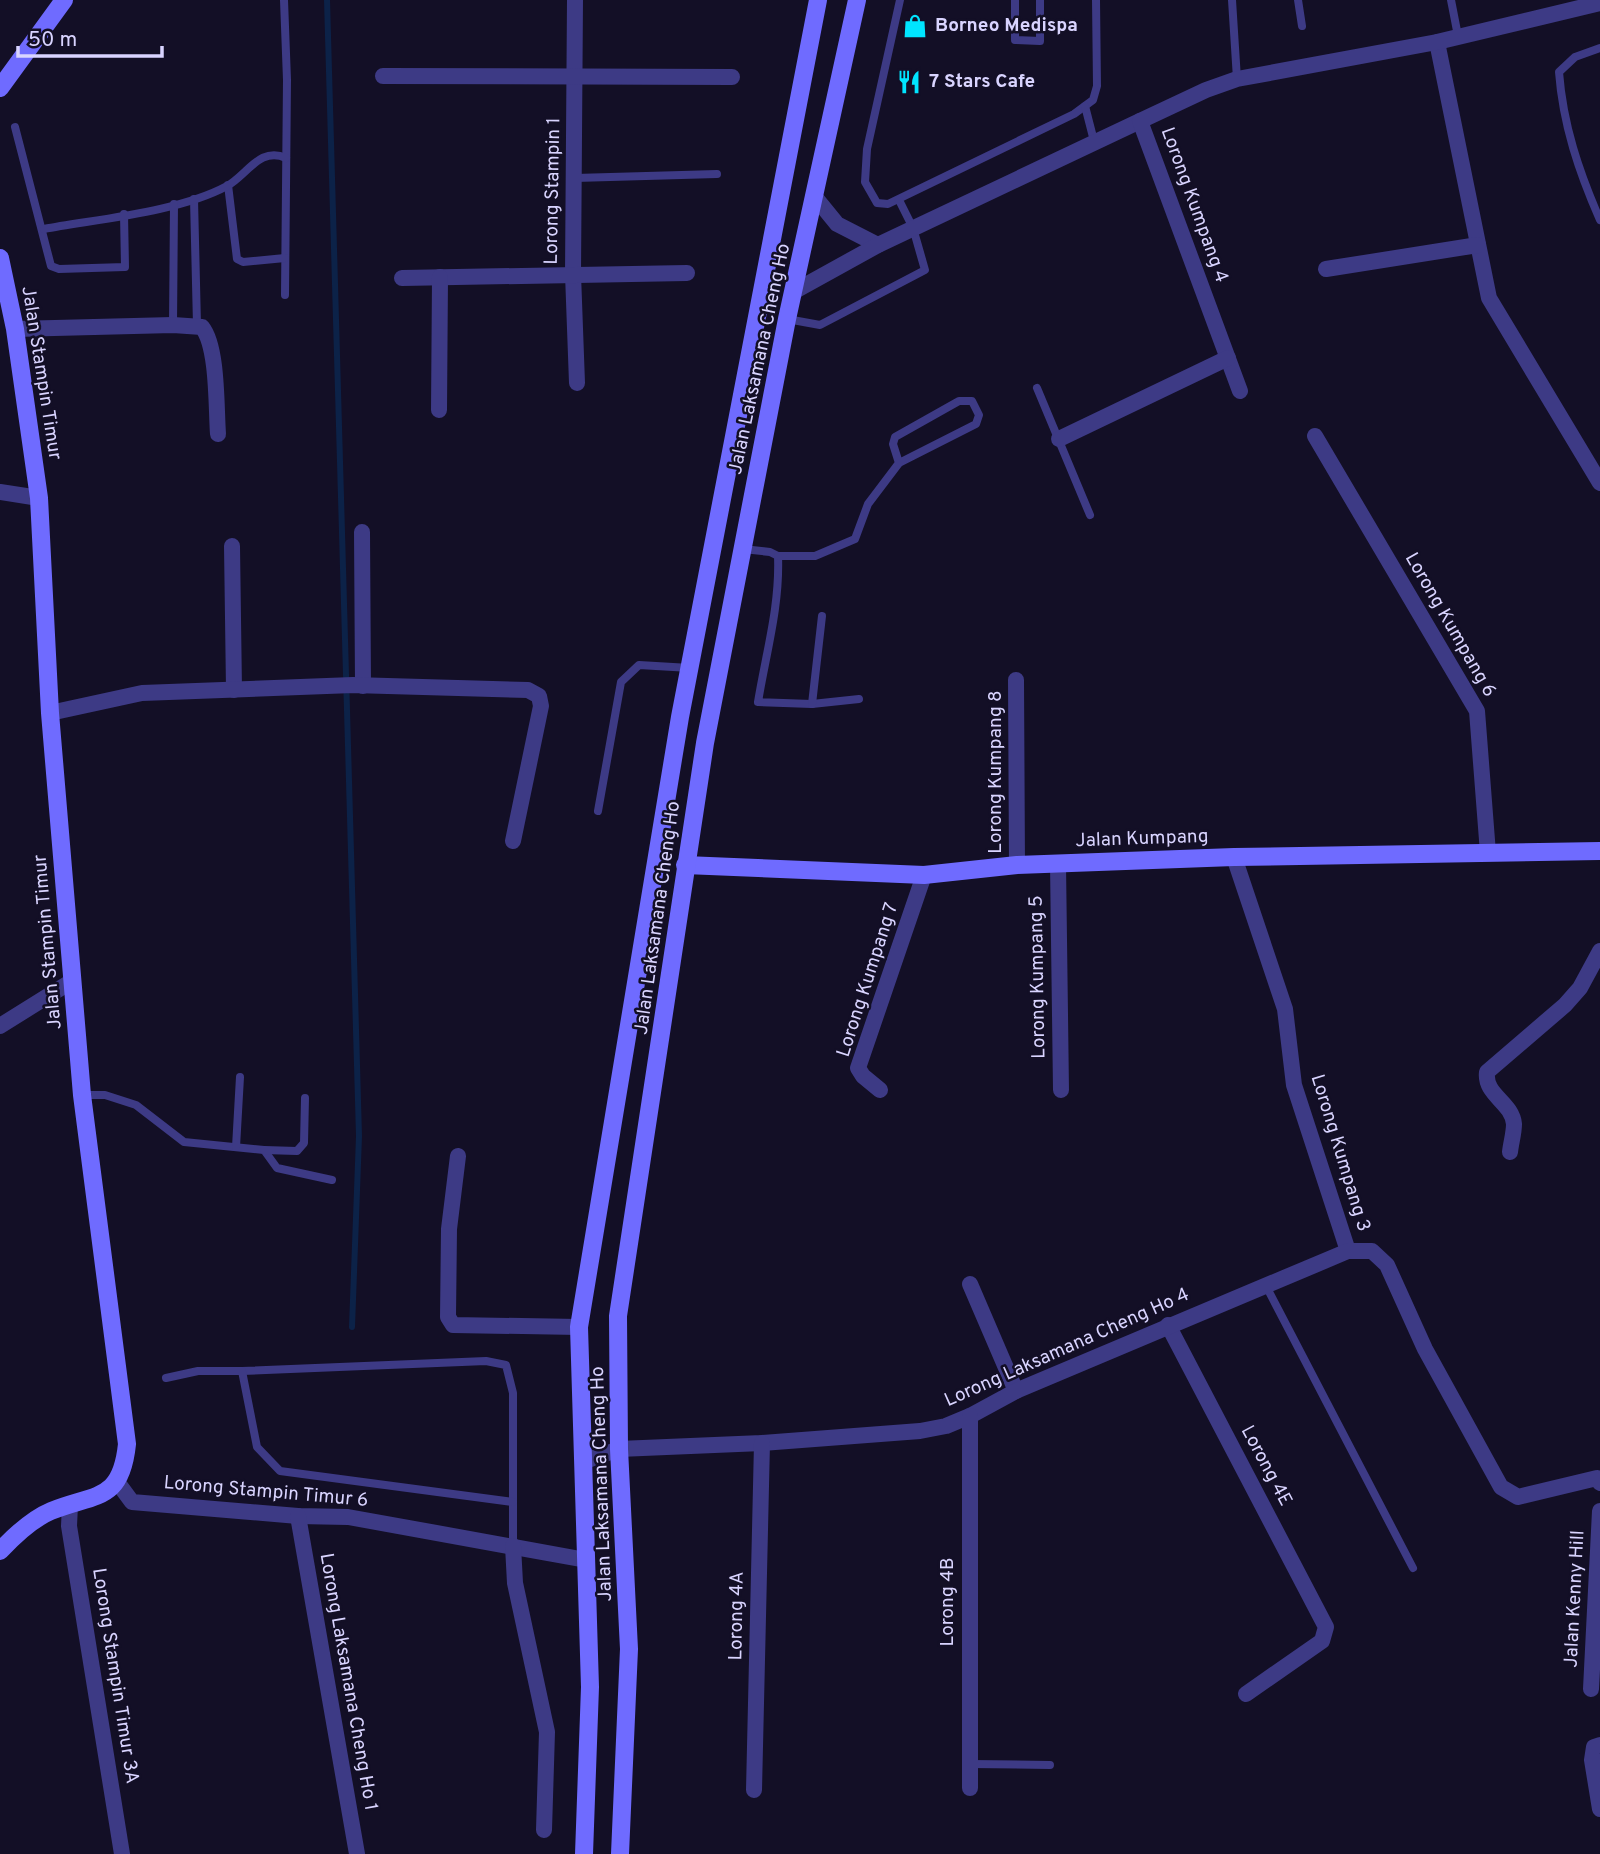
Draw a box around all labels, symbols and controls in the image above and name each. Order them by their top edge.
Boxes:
shop icon: Borneo Medispa [901,12,929,40]
scale bar [18,14,161,58]
place label: Borneo Medispa [935,14,1078,38]
text: 50 m [28,27,77,54]
restaurant icon: 7 Stars Cafe [895,68,923,96]
place label: 7 Stars Cafe [929,70,1035,94]
street label: Lorong Stampin 1 [540,117,566,265]
street label: Lorong Kumpang 4 [1155,124,1233,286]
street label: Jalan Laksamana Cheng Ho [724,241,796,477]
street label: Jalan Stampin Timur [15,284,67,462]
street label: Lorong Kumpang 6 [1399,548,1501,702]
street label: Lorong Kumpang 8 [984,690,1008,854]
street label: Jalan Laksamana Cheng Ho [630,800,686,1036]
street label: Jalan Kumpang [1075,825,1209,853]
street label: Jalan Stampin Timur [28,853,68,1031]
street label: Lorong Kumpang 5 [1025,895,1051,1059]
street label: Lorong Kumpang 7 [832,900,904,1060]
street label: Lorong Kumpang 3 [1305,1071,1375,1235]
street label: Lorong Laksamana Cheng Ho 4 [941,1283,1193,1413]
street label: Jalan Laksamana Cheng Ho [586,1366,618,1602]
street label: Lorong 4E [1235,1422,1297,1510]
street label: Lorong Stampin Timur 6 [163,1471,369,1513]
street label: Jalan Kenny Hill [1559,1530,1591,1668]
street label: Lorong Laksamana Cheng Ho 1 [314,1551,382,1813]
street label: Lorong 4B [936,1558,960,1646]
street label: Lorong Stampin Timur 3A [86,1566,144,1786]
street label: Lorong 4A [724,1571,750,1661]

